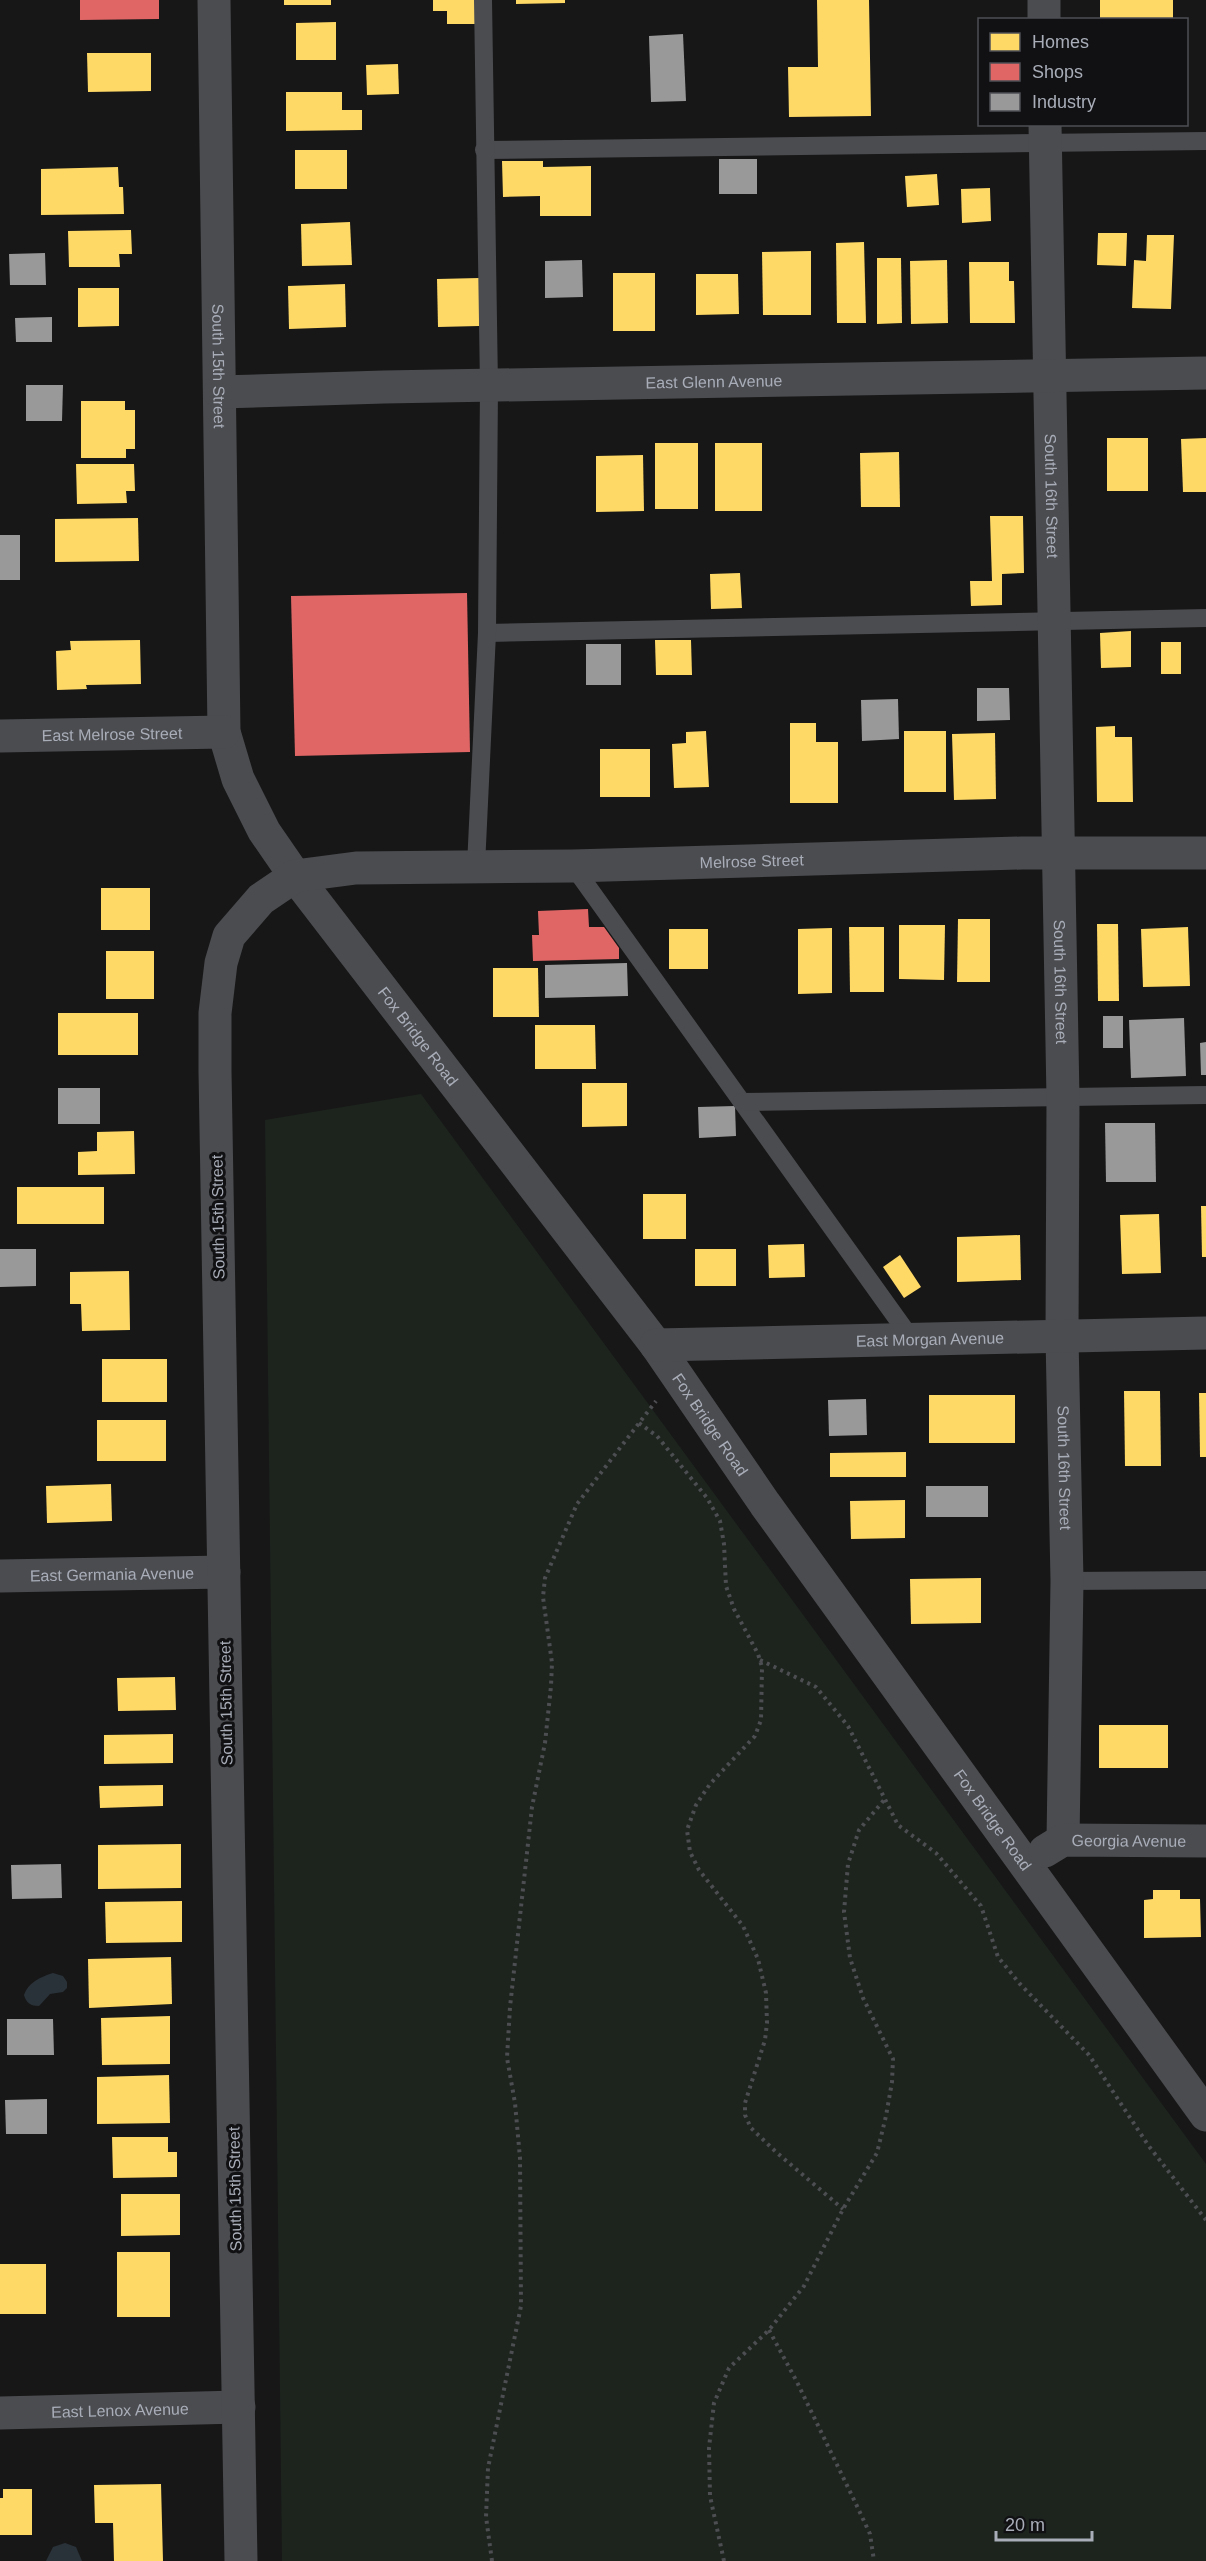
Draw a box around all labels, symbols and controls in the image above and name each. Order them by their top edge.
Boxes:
legend [978,18,1188,126]
text: Homes [1032,32,1089,52]
text: Shops [1032,62,1083,82]
text: Industry [1032,92,1096,112]
street label: South 15th Street [210,304,228,429]
street label: East Glenn Avenue [645,372,783,391]
street label: South 16th Street [1042,433,1062,559]
street label: East Melrose Street [42,724,183,744]
street label: Melrose Street [699,851,805,871]
street label: South 16th Street [1051,919,1071,1045]
street label: Fox Bridge Road [375,983,462,1089]
street label: South 15th Street [208,1154,228,1279]
street label: East Morgan Avenue [856,1329,1004,1349]
street label: Fox Bridge Road [669,1370,751,1479]
street label: South 16th Street [1055,1405,1074,1531]
street label: East Germania Avenue [30,1564,194,1584]
street label: South 15th Street [216,1640,236,1765]
street label: Fox Bridge Road [951,1766,1035,1874]
street label: Georgia Avenue [1072,1832,1186,1849]
street label: South 15th Street [225,2126,245,2251]
street label: East Lenox Avenue [51,2400,189,2420]
scale bar [996,2504,1092,2542]
text: 20 m [1005,2515,1045,2535]

